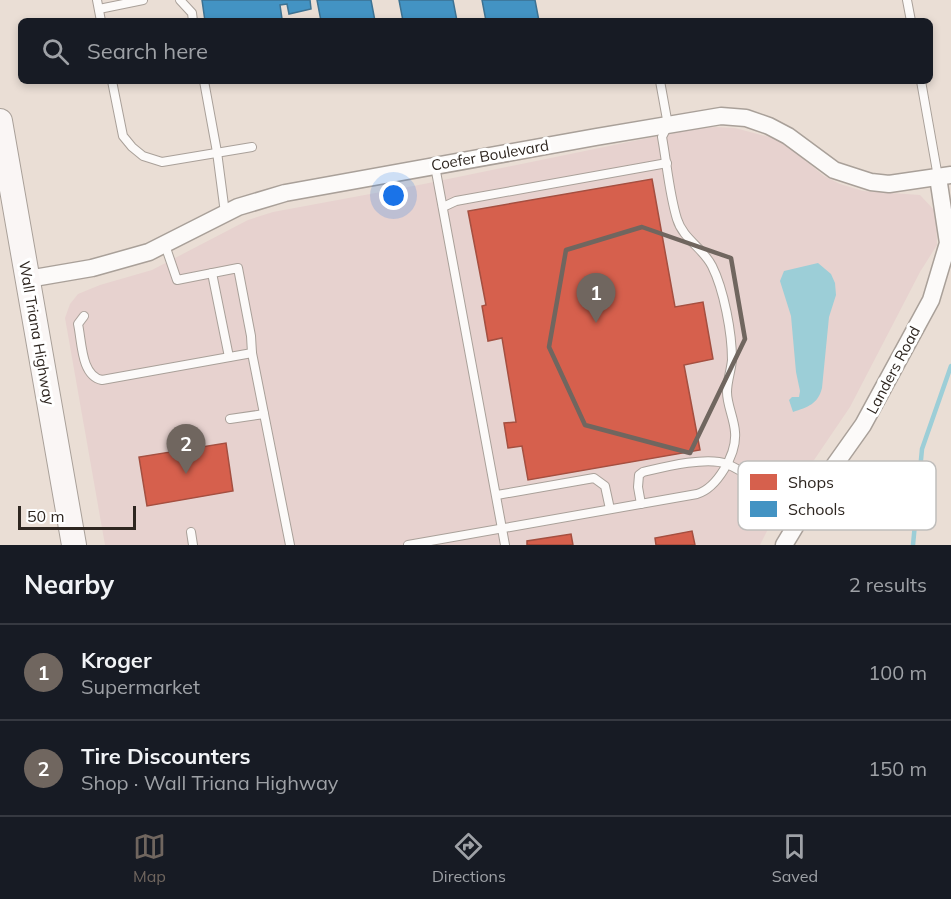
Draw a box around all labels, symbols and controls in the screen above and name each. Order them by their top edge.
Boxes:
search box [18,18,933,84]
icon: search [39,35,72,68]
text: Search here [87,37,208,65]
street label: Coefer Boulevard [430,135,550,175]
your location [379,181,408,210]
street label: Wall Triana Highway [15,259,59,407]
pin: 1 [576,274,616,323]
street label: Landers Road [862,323,924,417]
pin: 2 [166,424,206,474]
legend [738,461,936,530]
text: Shops [788,472,834,492]
text: Schools [788,499,845,519]
scale bar [18,503,136,530]
text: 50 m [27,506,64,526]
text: Nearby [24,568,114,601]
text: 2 results [849,572,927,597]
text: Kroger [81,646,152,674]
text: 1 [38,660,50,685]
text: 100 m [868,660,927,685]
text: Supermarket [81,674,200,699]
text: Tire Discounters [81,742,251,770]
text: 2 [38,756,50,781]
text: 150 m [868,756,927,781]
text: Shop · Wall Triana Highway [81,770,338,795]
tab: Map [133,830,166,886]
tab: Directions [432,830,506,886]
tab: Saved [772,830,818,886]

